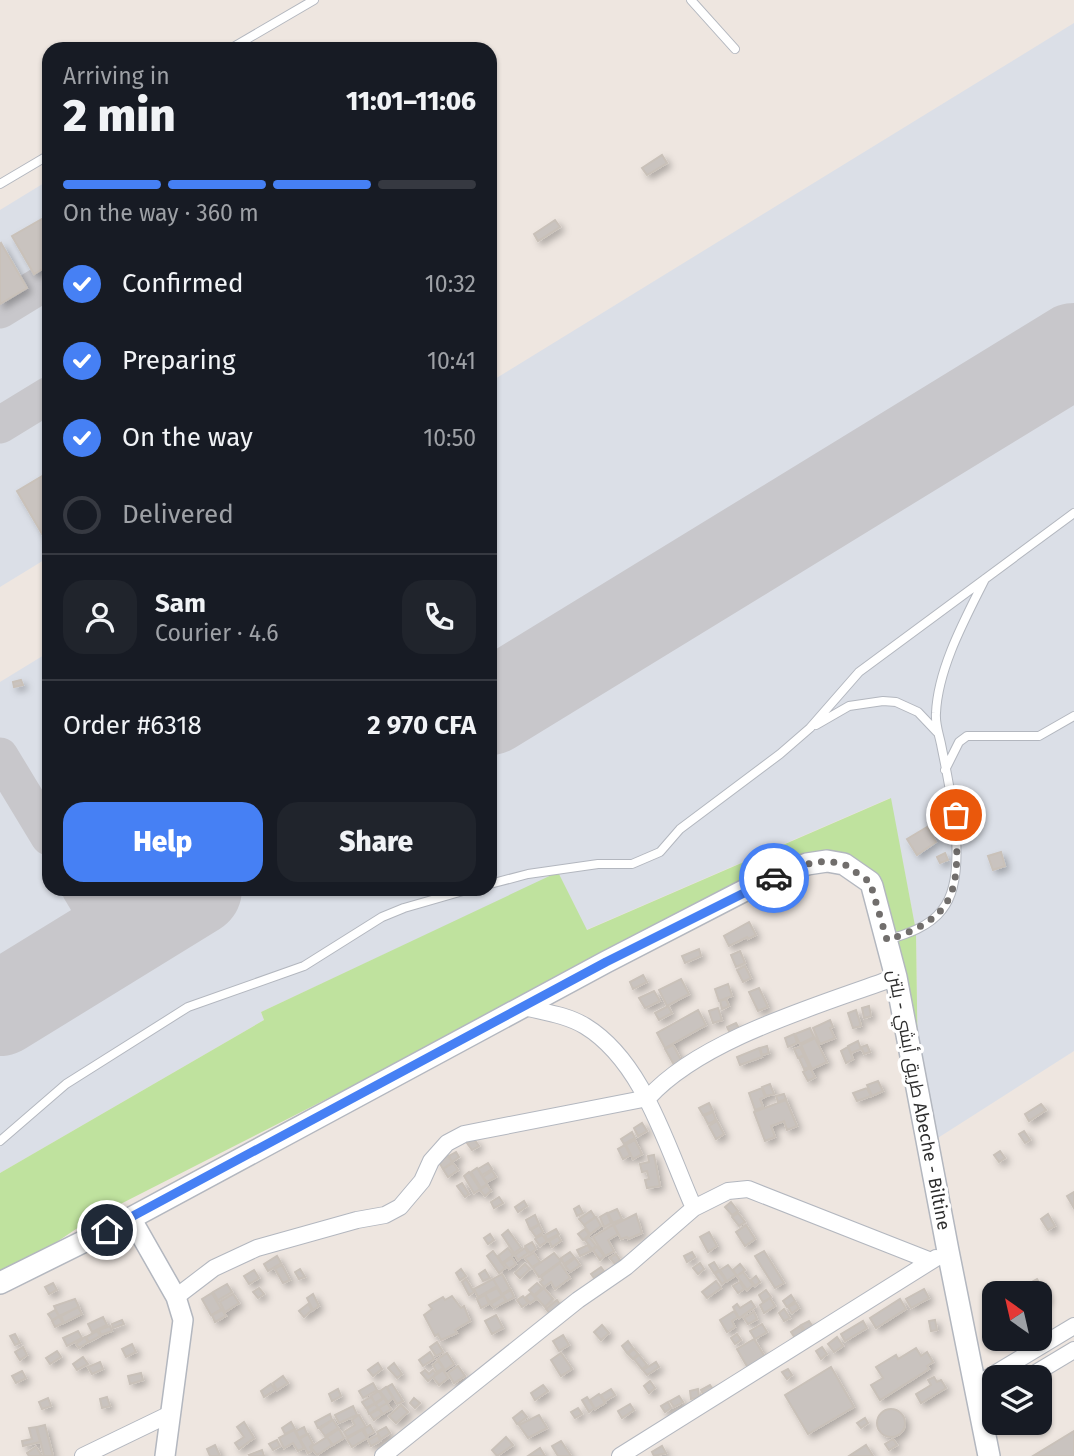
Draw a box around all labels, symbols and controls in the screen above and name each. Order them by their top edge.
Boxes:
text: Arriving in [63,62,170,90]
text: 11:01–11:06 [346,86,476,117]
text: 2 min [63,88,176,143]
text: On the way · 360 m [63,199,259,227]
icon: check [63,265,101,303]
text: Confirmed [122,268,243,299]
text: 10:32 [425,270,476,298]
icon: check [63,342,101,380]
text: Preparing [122,345,235,376]
text: 10:41 [427,347,476,375]
icon: check [63,419,101,457]
text: On the way [122,422,253,453]
text: 10:50 [423,424,476,452]
text: Delivered [122,499,234,530]
button: person [63,580,137,654]
button: phone [402,580,476,654]
text: Sam [155,588,206,619]
text: Courier · 4.6 [155,619,279,647]
text: Order #6318 [63,710,202,741]
text: 2 970 CFA [367,710,476,741]
pin [926,785,986,845]
icon: bag [937,796,975,834]
button: Help [63,802,263,882]
button: Share [277,802,476,882]
courier [739,843,809,913]
icon: car [755,859,793,897]
street label: طريق أبشي - بلتن Abeche - Biltine [881,968,955,1232]
pin [77,1200,137,1260]
icon: home [88,1211,126,1249]
north arrow [982,1281,1052,1351]
map controls [982,1281,1052,1435]
button: layers [982,1365,1052,1435]

